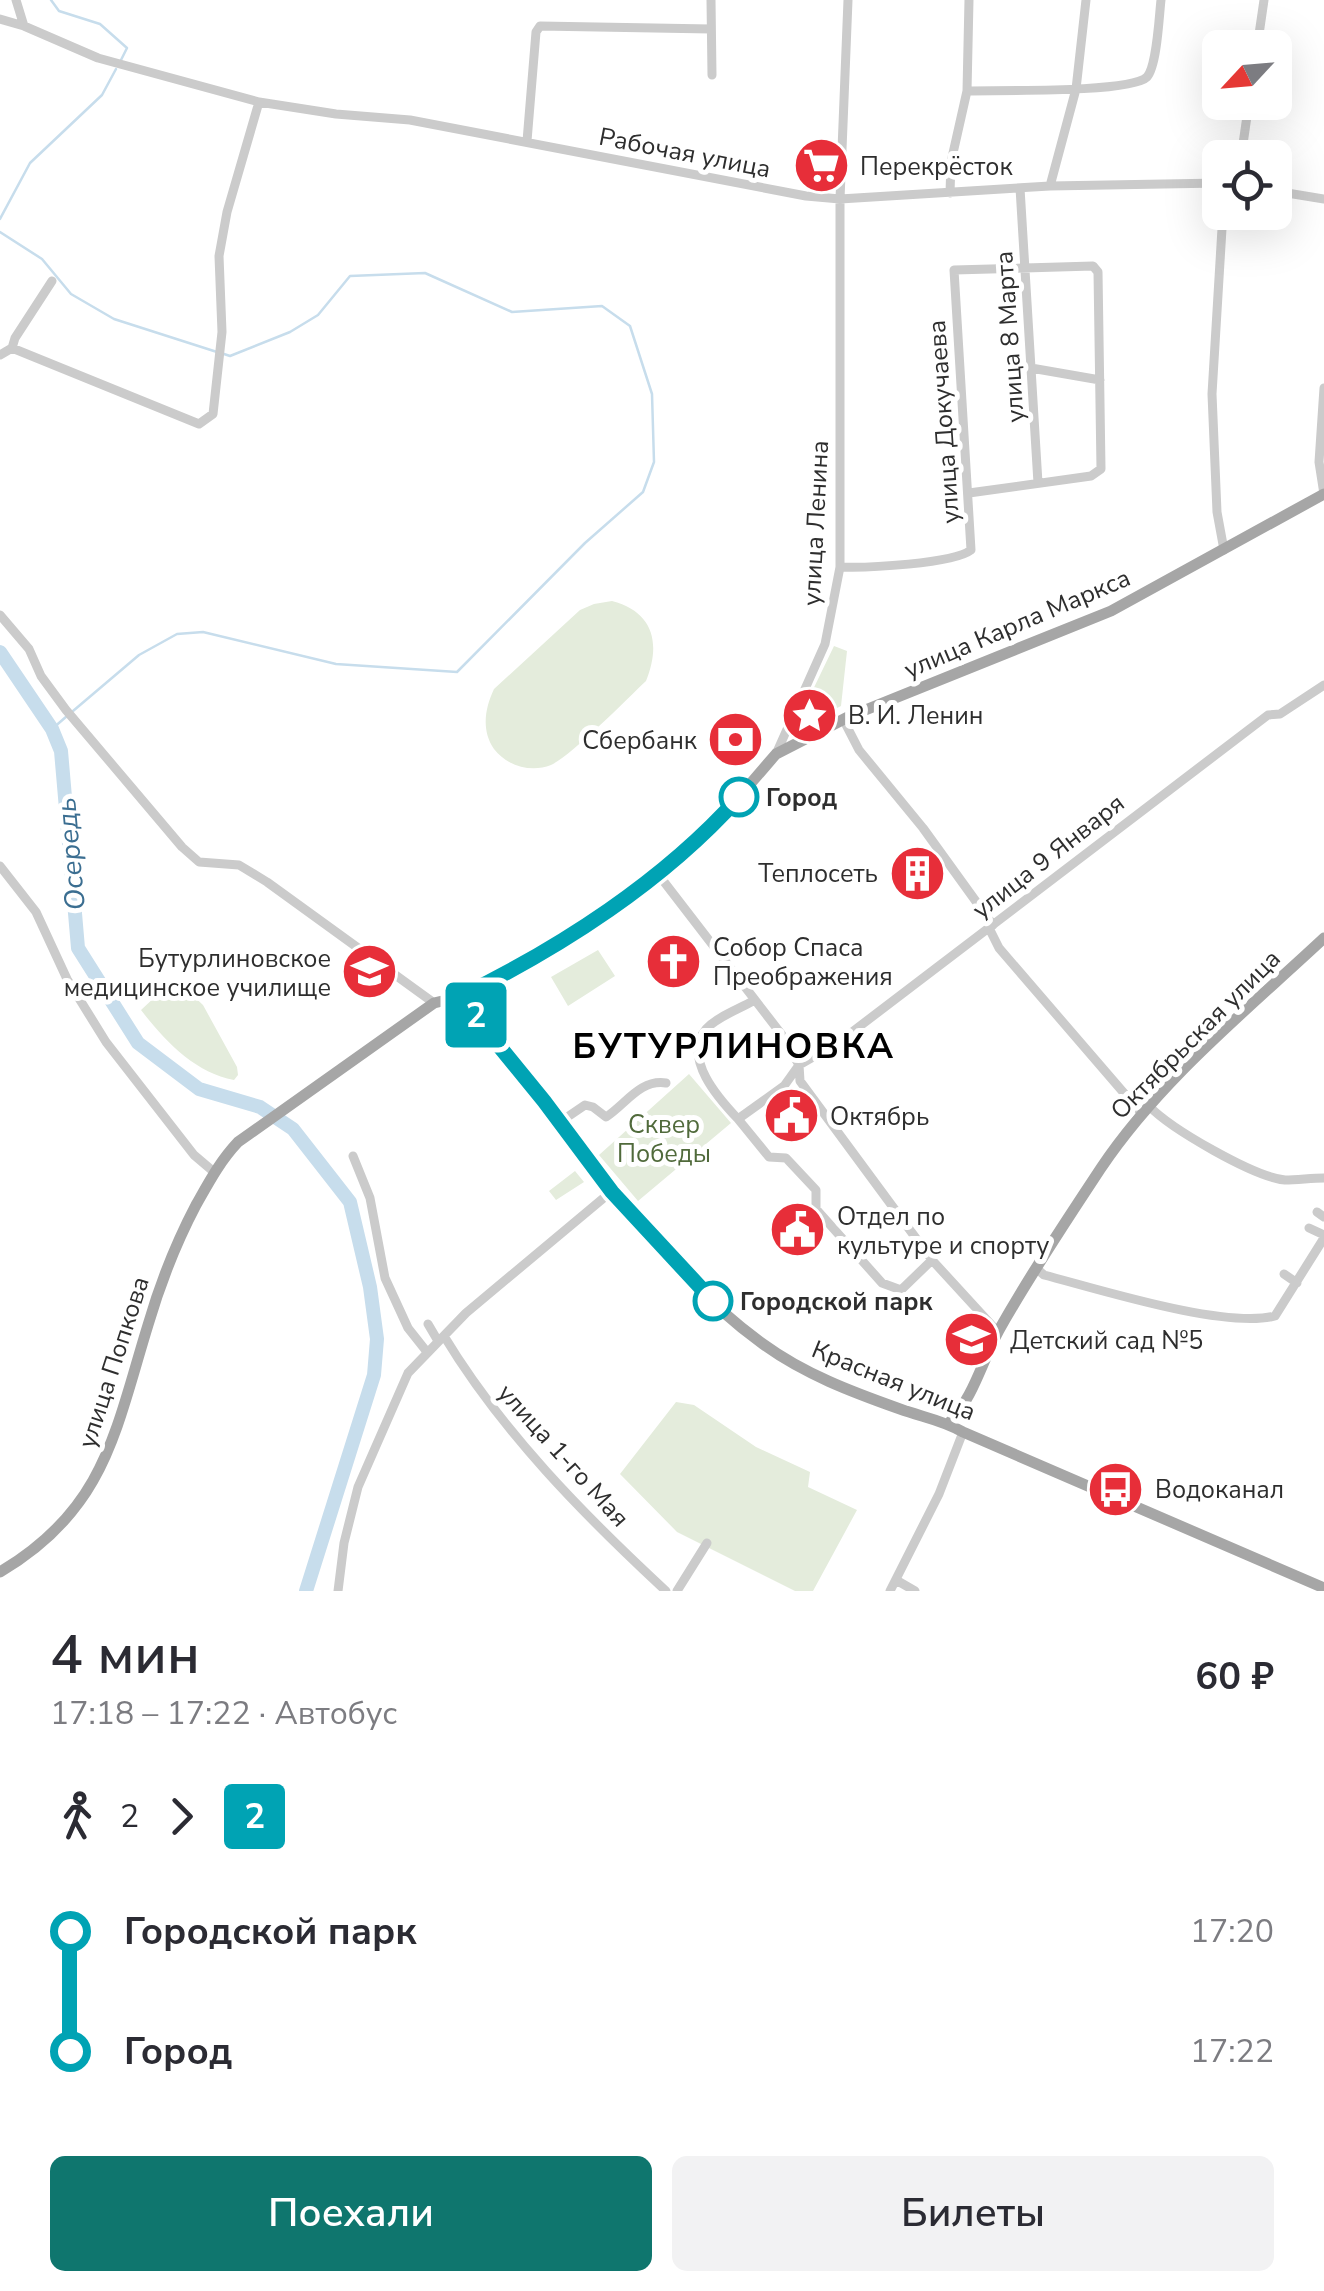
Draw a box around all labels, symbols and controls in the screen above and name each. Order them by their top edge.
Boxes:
north arrow [1202,30,1292,120]
map controls [1202,30,1292,230]
street label: Рабочая улица [596,120,774,186]
supermarket icon: Перекрёсток [791,136,851,196]
button: locate [1202,140,1292,230]
place label: Перекрёсток [860,150,1013,184]
street label: улица 8 Марта [987,250,1033,424]
street label: улица Докучаева [920,319,968,525]
street label: улица Ленина [795,439,837,607]
street label: улица Карла Маркса [899,561,1136,687]
place icon: В. И. Ленин [779,685,839,745]
place label: В. И. Ленин [848,699,983,733]
bank icon: Сбербанк [706,710,766,770]
place label: Сбербанк [582,724,698,758]
marker: Город [720,778,758,816]
place label: Город [766,781,837,815]
street label: улица 9 Января [965,787,1132,927]
water label: Осередь [47,796,95,912]
building icon: Теплосеть [887,843,947,903]
place label: Теплосеть [758,857,878,891]
church icon: Собор Спаса Преображения [644,931,704,991]
place label: Собор Спаса Преображения [713,931,893,994]
place label: Бутурлиновское медицинское училище [64,942,331,1005]
school or university icon: Бутурлиновское медицинское училище [340,942,400,1002]
street label: Октябрьская улица [1103,942,1288,1127]
line badge: 2 [444,982,508,1048]
text: 2 [465,992,487,1039]
district label: БУТУРЛИНОВКА [572,1023,896,1070]
public building icon: Октябрь [761,1086,821,1146]
place label: Октябрь [830,1100,929,1134]
park label: Сквер Победы [617,1108,711,1171]
public building icon: Отдел по культуре и спорту [768,1200,828,1260]
place label: Отдел по культуре и спорту [837,1200,1049,1263]
street label: улица Попкова [70,1272,158,1452]
marker: Городской парк [694,1282,732,1320]
place label: Городской парк [740,1285,934,1319]
school or university icon: Детский сад №5 [941,1310,1001,1370]
place label: Детский сад №5 [1010,1324,1203,1358]
street label: Красная улица [807,1333,981,1429]
street label: улица 1-го Мая [490,1377,637,1534]
bus stop icon: Водоканал [1086,1459,1146,1519]
place label: Водоканал [1155,1473,1284,1507]
text: 4 мин [50,1617,200,1692]
text: 60 ₽ [1195,1651,1274,1702]
text: 17:18 – 17:22 · Автобус [50,1692,397,1735]
icon: walk [50,1789,105,1844]
icon: forward [154,1789,209,1844]
text: 2 [244,1793,265,1840]
text: 2 [120,1795,139,1838]
text: Городской парк [124,1906,417,1957]
text: 17:20 [1190,1910,1274,1953]
text: Город [124,2026,232,2077]
text: 17:22 [1190,2030,1274,2073]
button: Поехали [50,2156,652,2271]
button: Билеты [672,2156,1274,2271]

